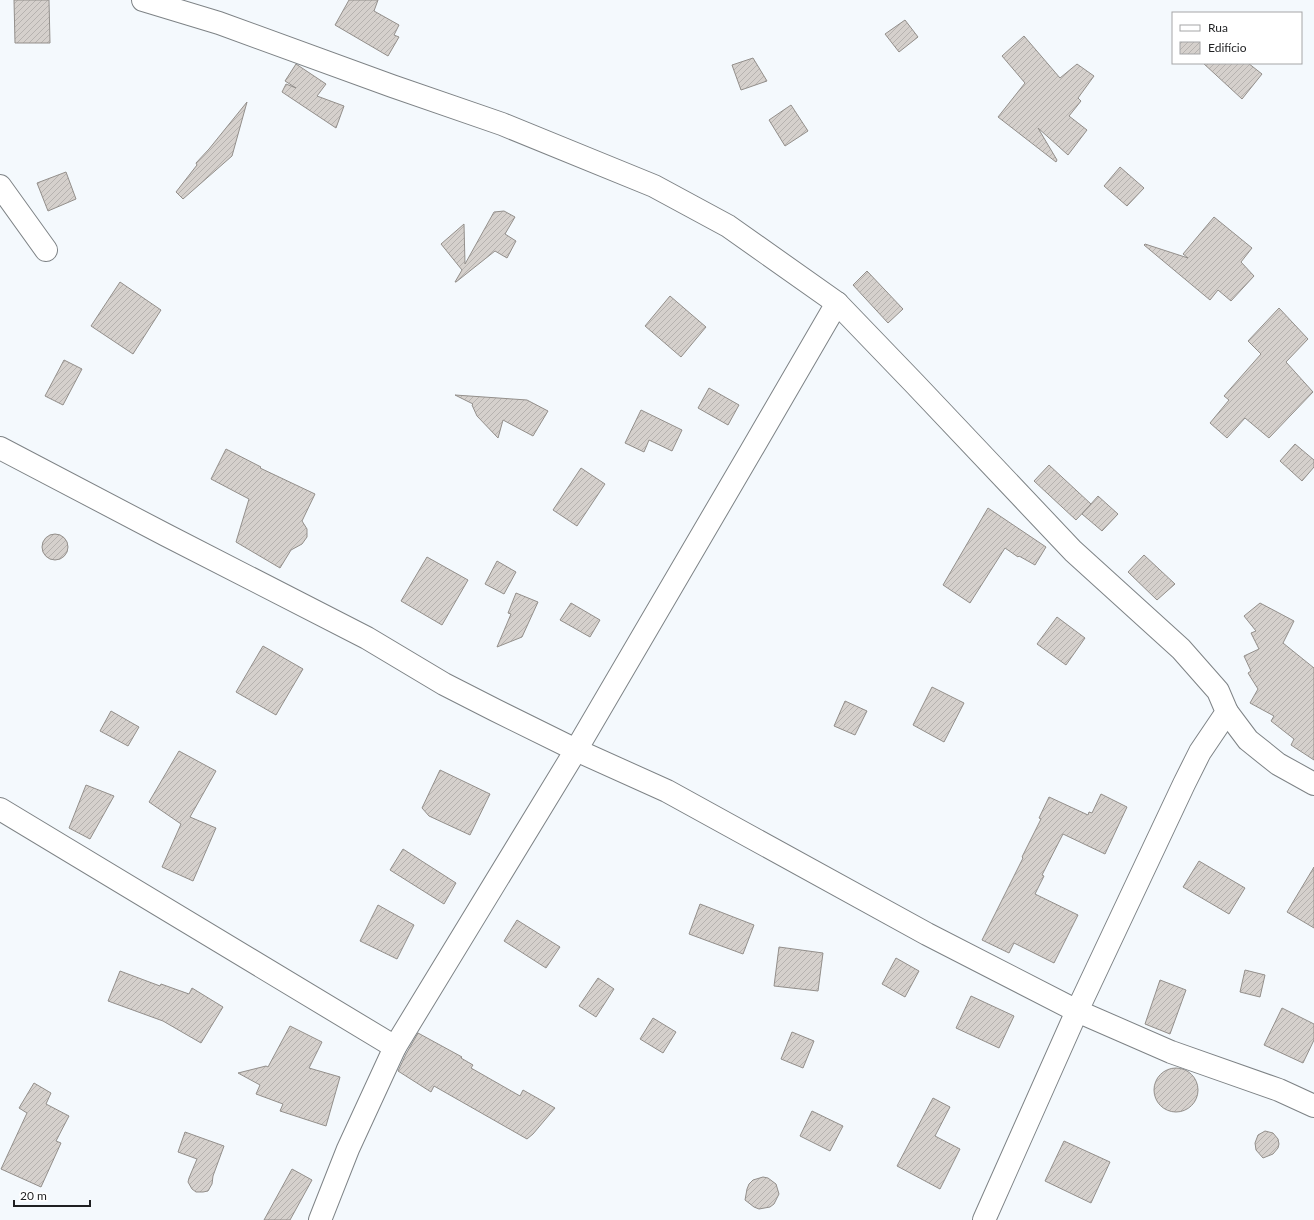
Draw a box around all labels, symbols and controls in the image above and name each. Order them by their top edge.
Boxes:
legend [1172,12,1302,64]
text: Rua [1208,20,1228,35]
text: Edifício [1208,40,1247,55]
scale bar [14,1182,90,1208]
text: 20 m [20,1188,47,1203]

